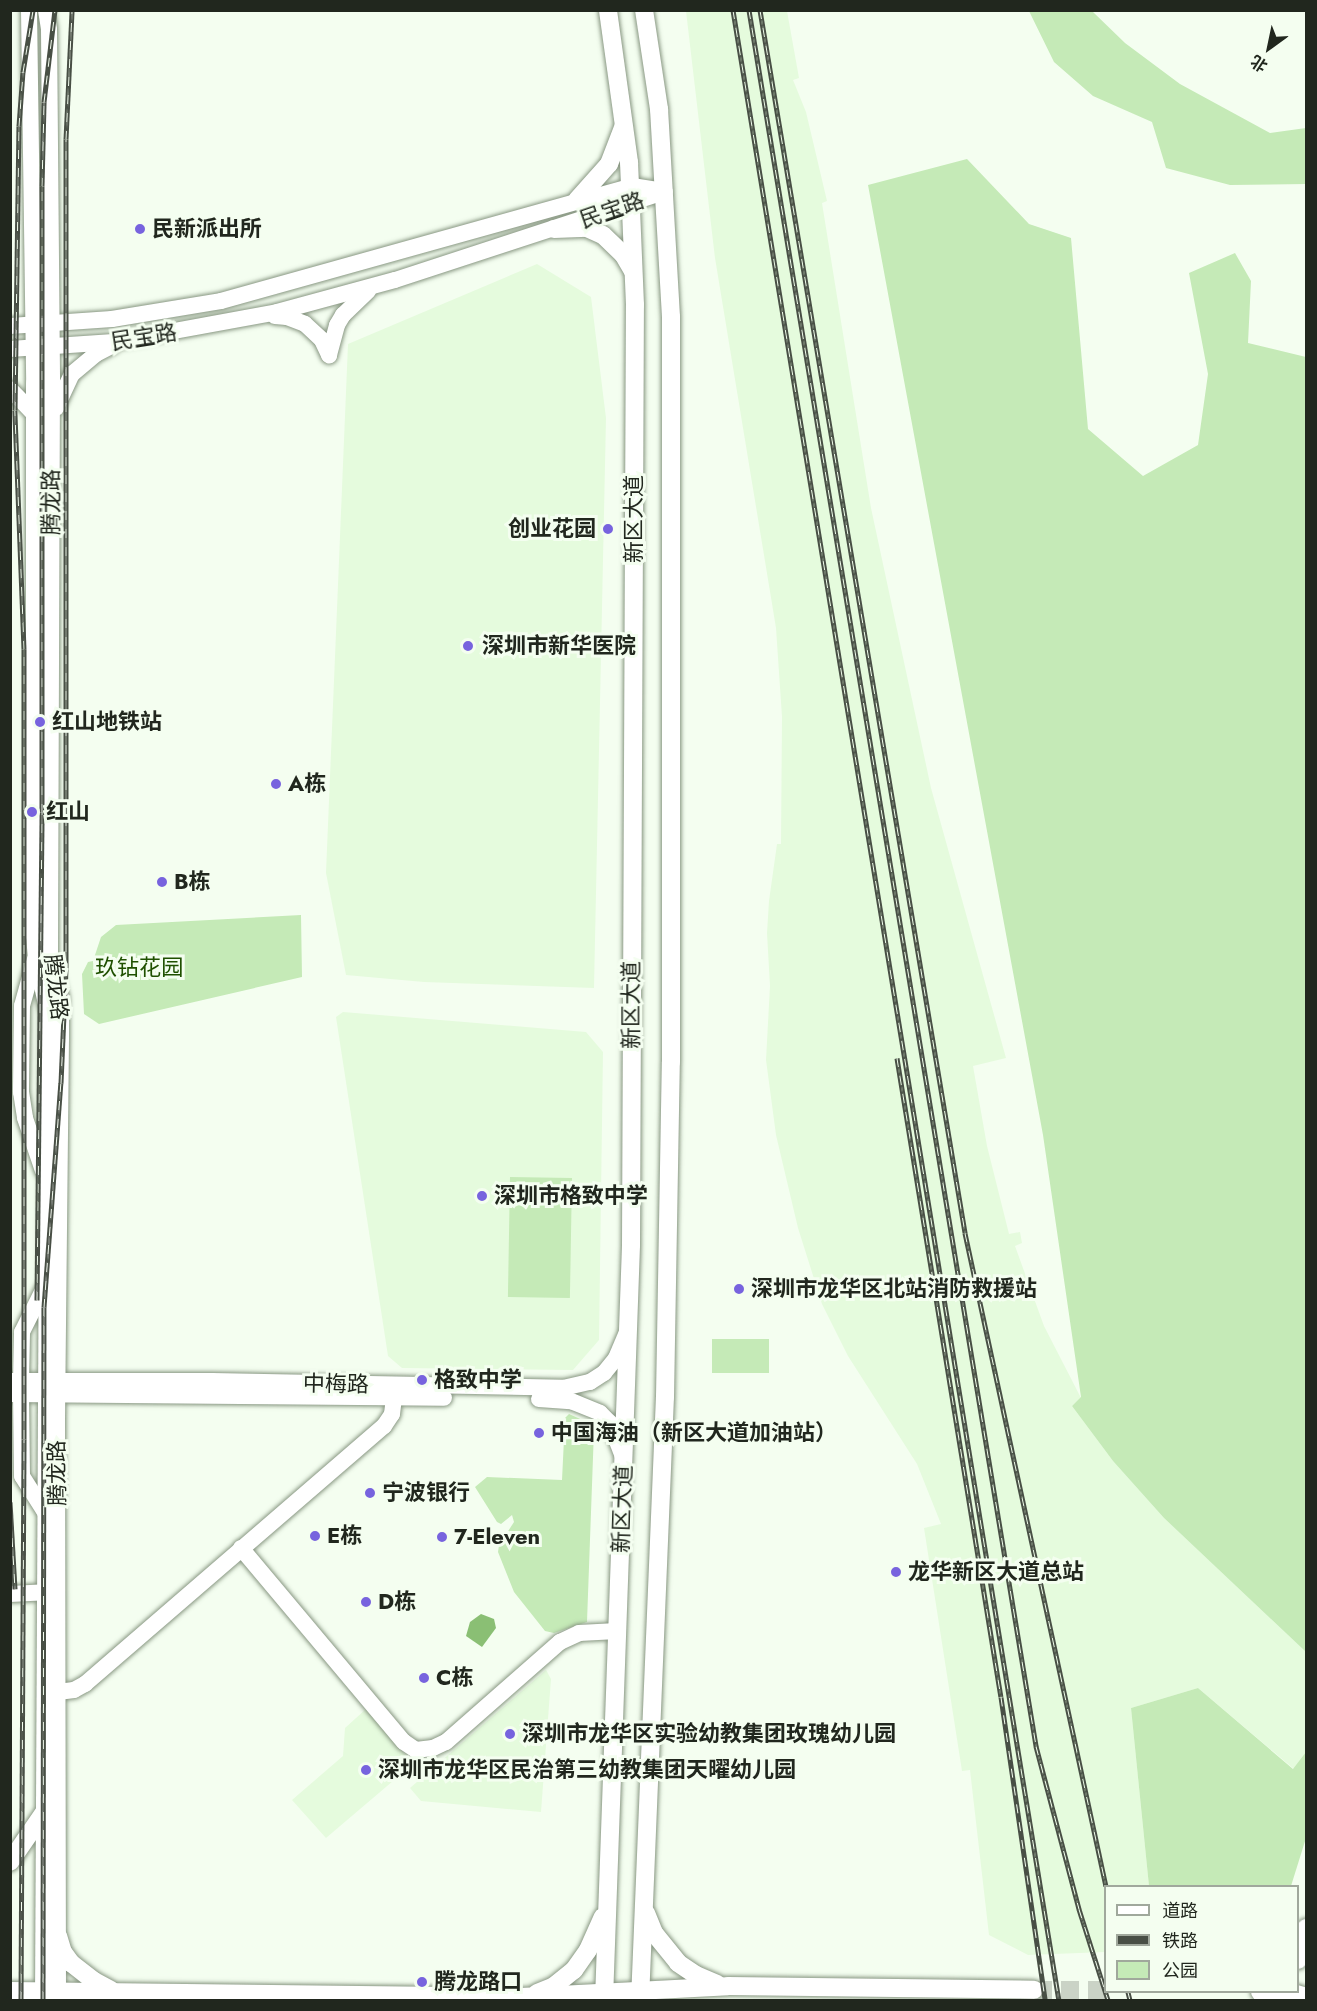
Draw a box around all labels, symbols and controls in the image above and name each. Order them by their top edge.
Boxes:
north arrow [1239,18,1299,78]
text: 北 [1246,50,1272,78]
street label: 民宝路 [577,187,647,233]
place label: 民新派出所 [152,216,262,242]
marker: 民新派出所 [133,222,147,236]
street label: 民宝路 [109,319,179,355]
street label: 腾龙路 [38,469,64,535]
street label: 新区大道 [621,475,647,563]
place label: 创业花园 [508,516,596,542]
marker: 创业花园 [601,522,615,536]
place label: 深圳市新华医院 [482,633,636,659]
marker: 深圳市新华医院 [459,637,477,655]
place label: 红山地铁站 [52,709,162,735]
marker: 红山地铁站 [33,715,47,729]
place label: A栋 [288,771,326,797]
marker: A栋 [269,777,283,791]
place label: 红山 [46,799,90,825]
marker: 红山 [23,803,41,821]
place label: B栋 [174,869,211,895]
marker: B栋 [155,875,169,889]
street label: 腾龙路 [39,953,73,1021]
park label: 玖钻花园 [95,955,183,981]
street label: 新区大道 [618,961,644,1049]
place label: 深圳市格致中学 [494,1183,648,1209]
marker: 深圳市格致中学 [475,1189,489,1203]
place label: 深圳市龙华区北站消防救援站 [751,1276,1037,1302]
marker: 深圳市龙华区北站消防救援站 [732,1282,746,1296]
place label: 格致中学 [434,1367,522,1393]
street label: 中梅路 [303,1370,369,1398]
marker: 格致中学 [415,1373,429,1387]
place label: 中国海油（新区大道加油站） [551,1420,837,1446]
marker: 中国海油（新区大道加油站） [532,1426,546,1440]
street label: 腾龙路 [43,1440,71,1506]
street label: 新区大道 [607,1465,637,1553]
place label: 宁波银行 [382,1480,470,1506]
marker: 宁波银行 [363,1486,377,1500]
place label: E栋 [327,1523,362,1549]
place label: 7-Eleven [454,1524,540,1550]
marker: E栋 [308,1529,322,1543]
marker: 7-Eleven [435,1530,449,1544]
place label: 龙华新区大道总站 [908,1559,1084,1585]
marker: 龙华新区大道总站 [889,1565,903,1579]
place label: D栋 [378,1589,416,1615]
marker: D栋 [359,1595,373,1609]
place label: C栋 [436,1665,473,1691]
marker: C栋 [417,1671,431,1685]
place label: 深圳市龙华区实验幼教集团玫瑰幼儿园 [522,1721,896,1747]
marker: 深圳市龙华区实验幼教集团玫瑰幼儿园 [503,1727,517,1741]
place label: 深圳市龙华区民治第三幼教集团天曜幼儿园 [378,1757,796,1783]
marker: 深圳市龙华区民治第三幼教集团天曜幼儿园 [359,1763,373,1777]
legend [1104,1885,1299,1993]
text: 道路 [1162,1898,1198,1924]
text: 铁路 [1162,1928,1198,1954]
text: 公园 [1162,1958,1198,1984]
place label: 腾龙路口 [434,1969,522,1995]
marker: 腾龙路口 [415,1975,429,1989]

